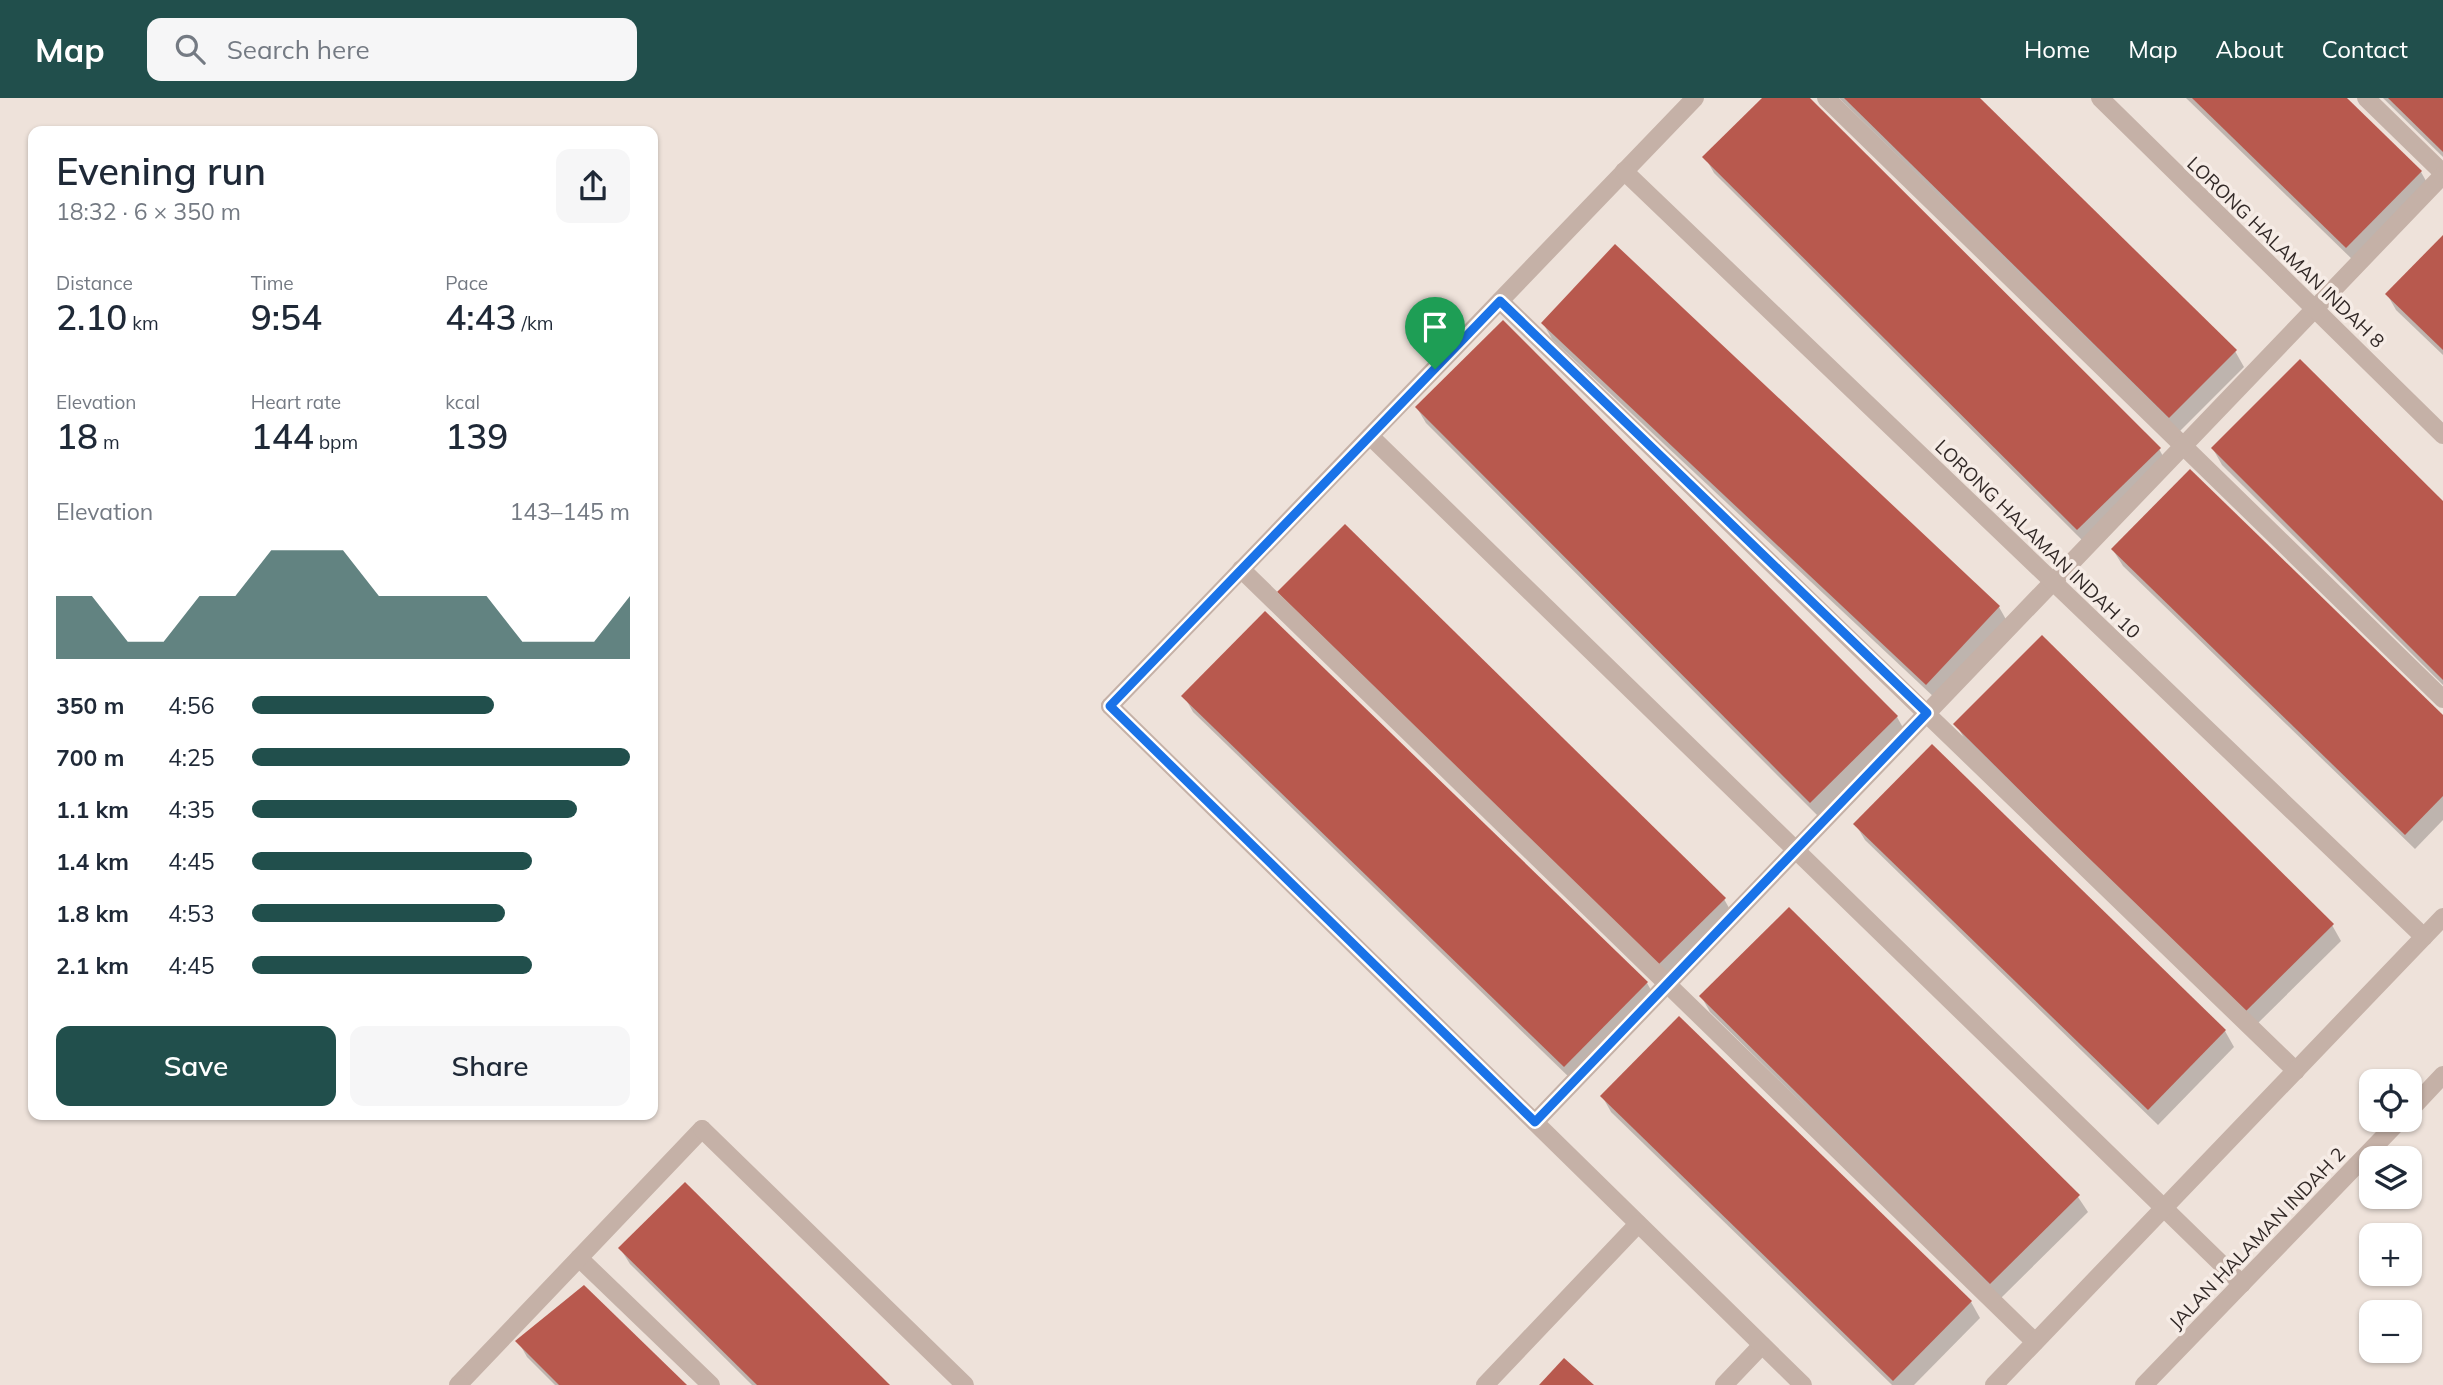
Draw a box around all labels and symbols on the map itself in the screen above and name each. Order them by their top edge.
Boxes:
street label: LORONG HALAMAN INDAH 8 [2182,151,2390,353]
pin [1405,297,1465,369]
street label: LORONG HALAMAN INDAH 10 [1930,434,2146,644]
street label: JALAN HALAMAN INDAH 2 [2164,1142,2350,1334]

